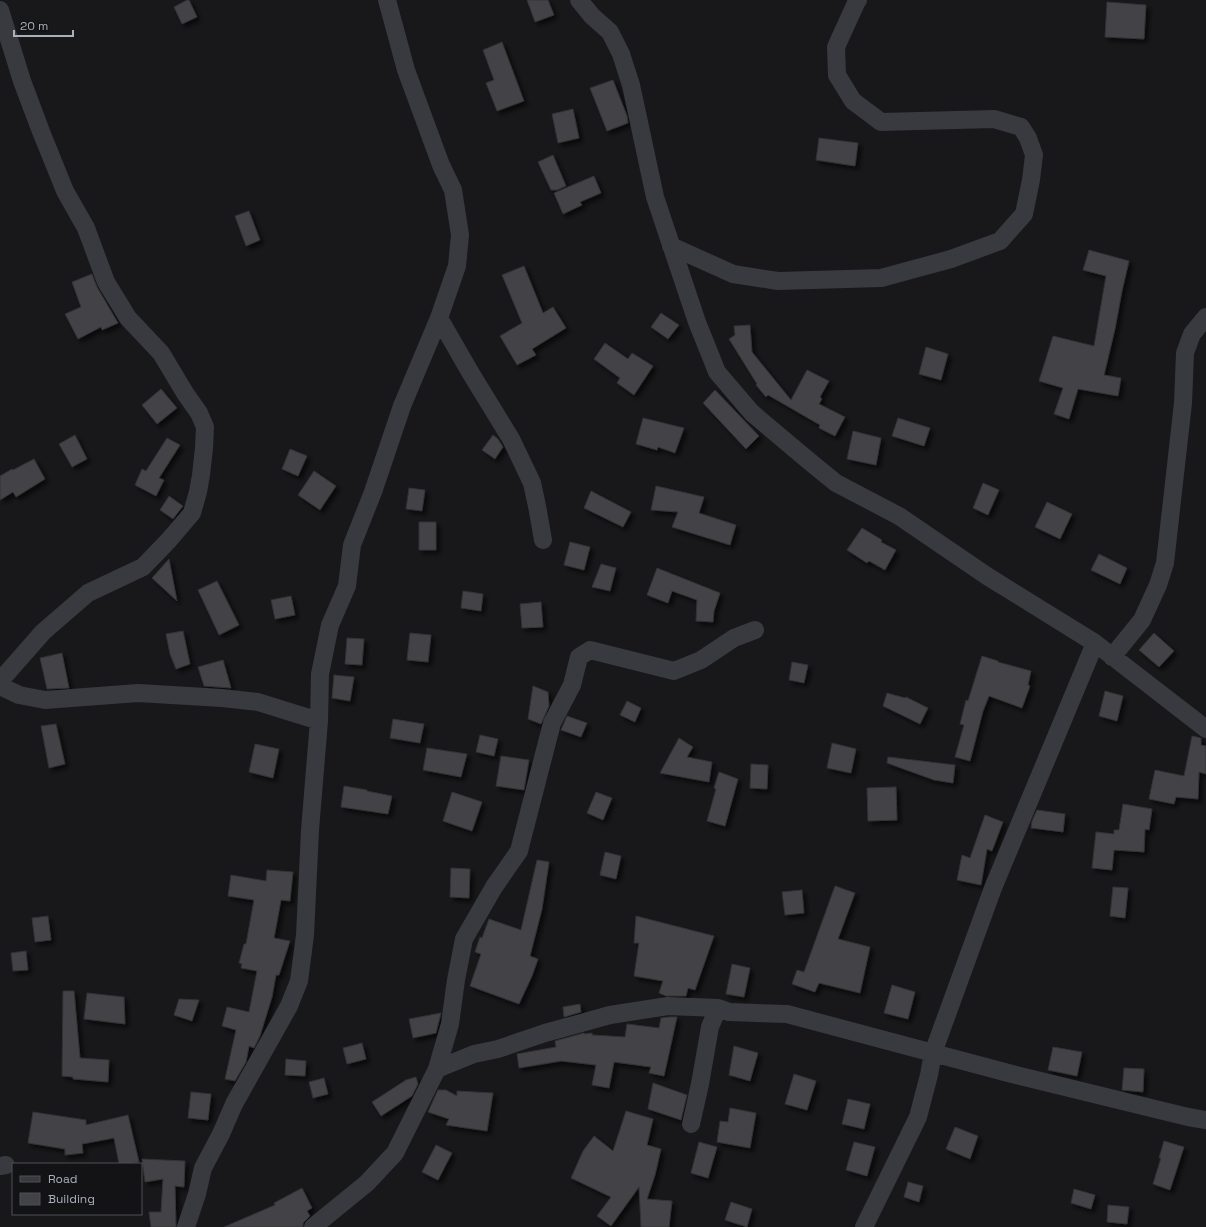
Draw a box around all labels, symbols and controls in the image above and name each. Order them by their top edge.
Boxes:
scale bar [14,12,73,38]
text: 20 m [20,18,48,34]
legend [12,1163,142,1215]
text: Road [48,1171,77,1187]
text: Building [48,1191,95,1207]

